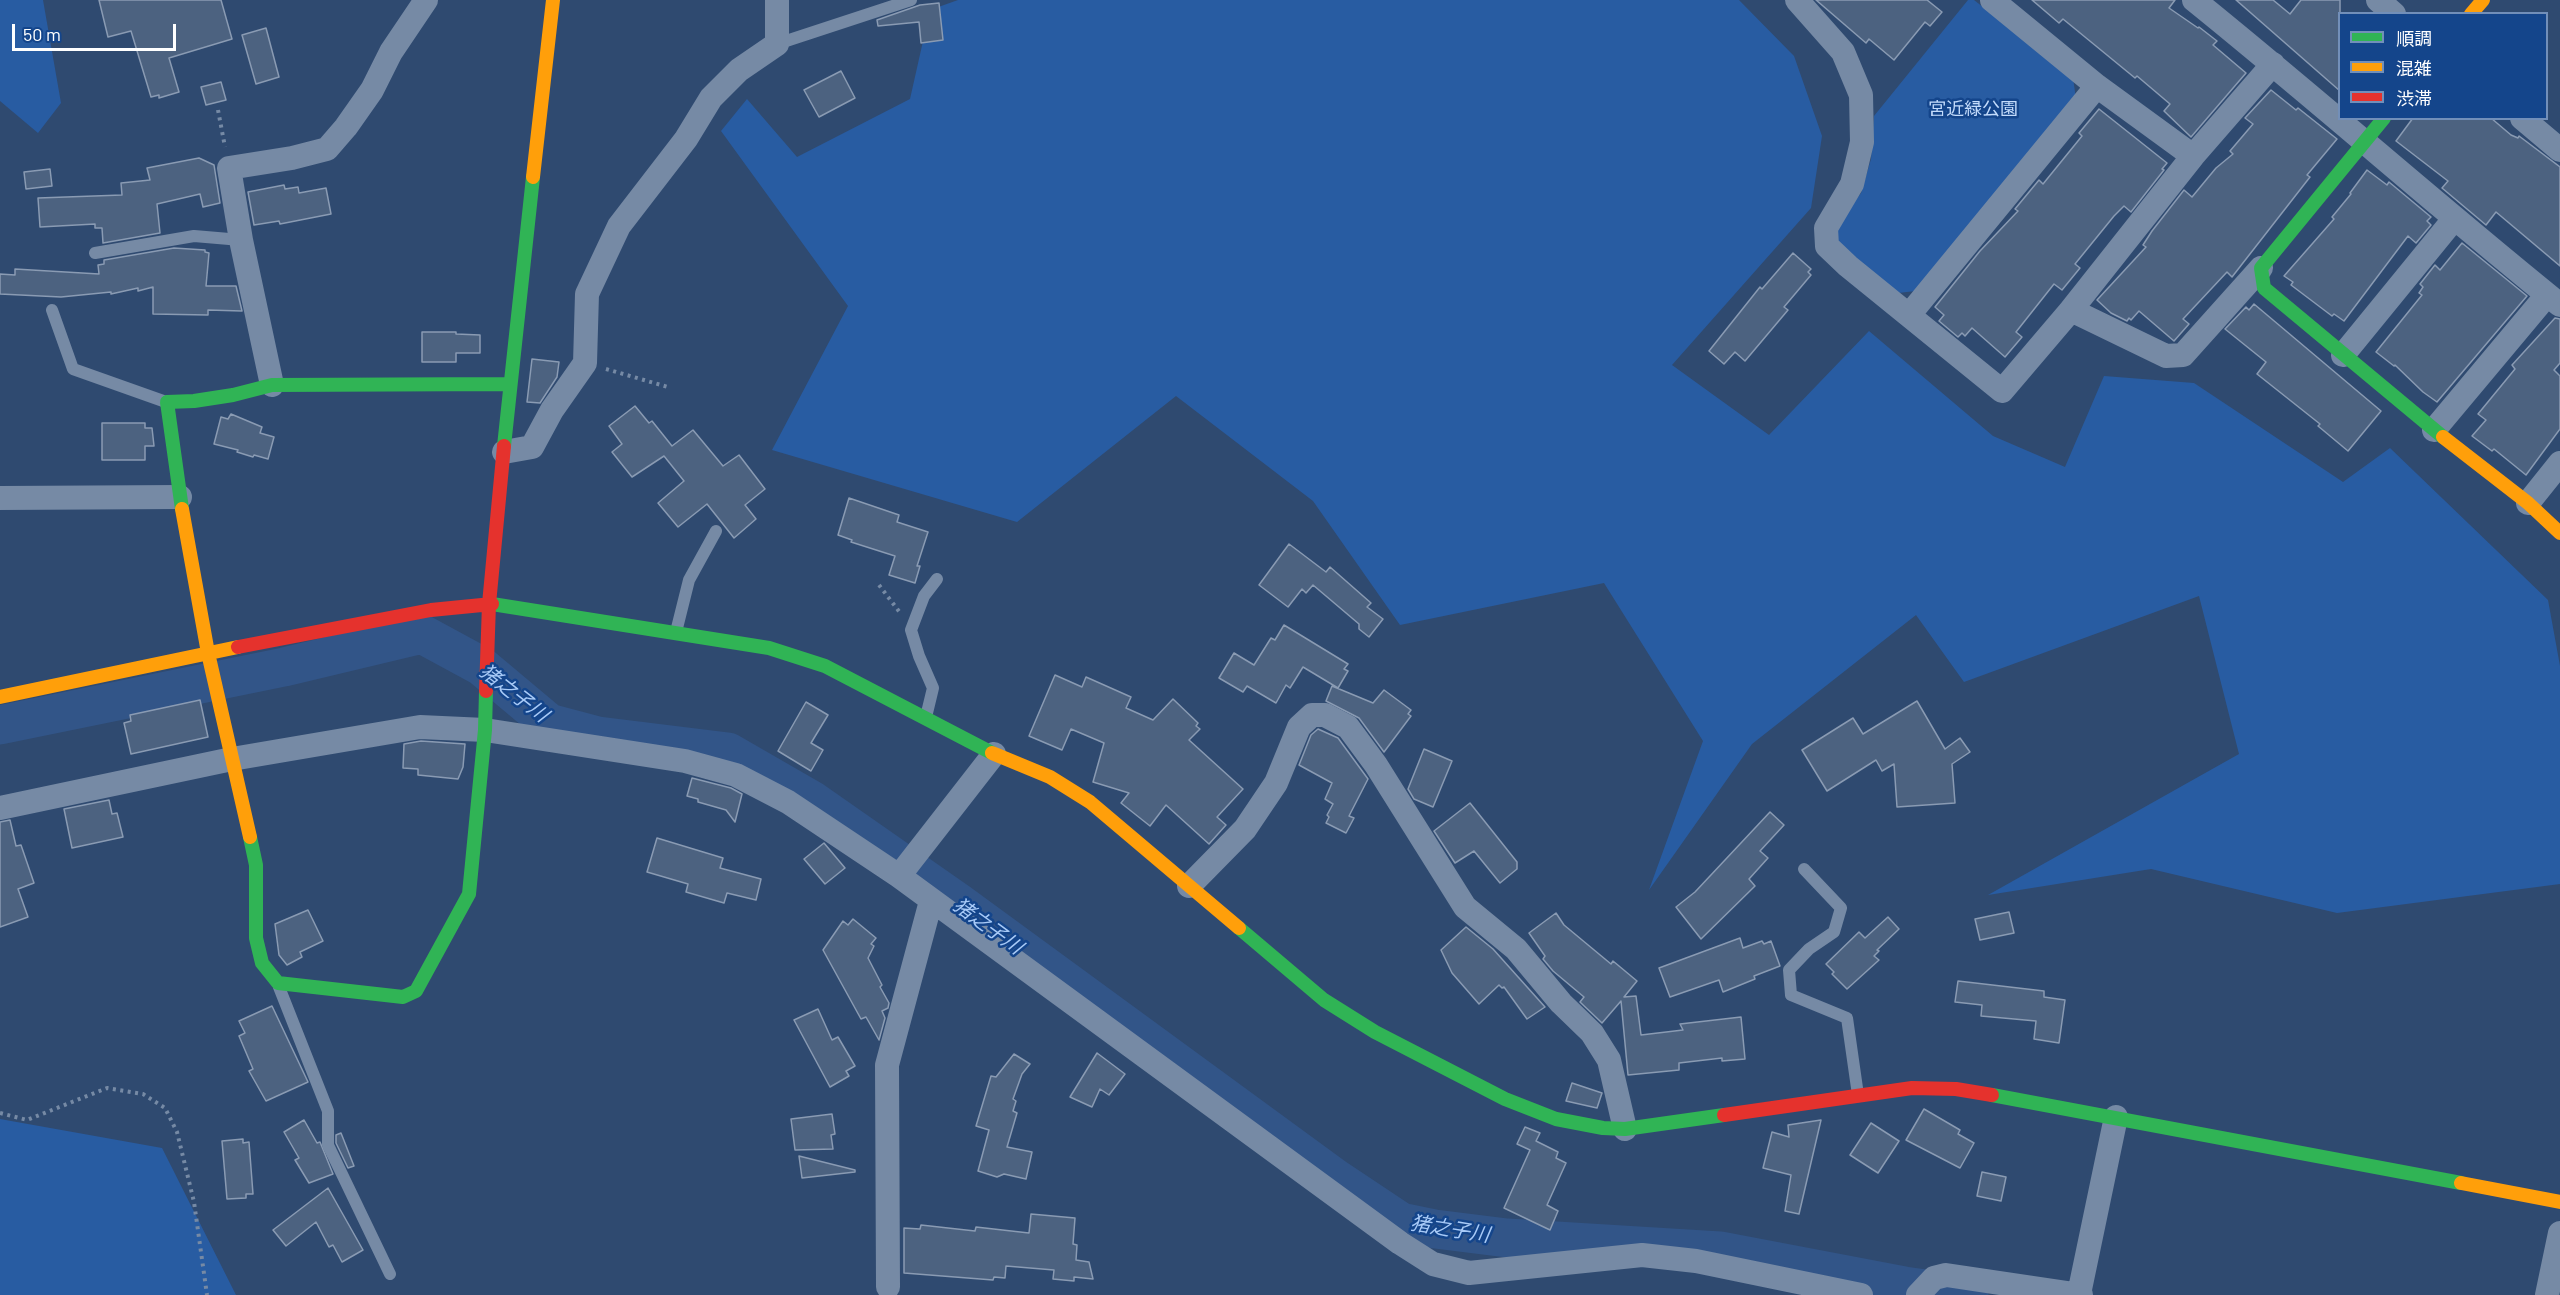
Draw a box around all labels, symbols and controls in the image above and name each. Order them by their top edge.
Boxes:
scale bar [15,12,178,50]
legend [2338,12,2548,120]
text: 50 m [23,23,61,45]
text: 順調 [2396,27,2432,49]
text: 混雑 [2396,57,2432,79]
text: 渋滞 [2396,87,2432,109]
park label: 宮近緑公園 [1928,98,2018,120]
water label: 猪之子川 [475,659,553,727]
water label: 猪之子川 [949,893,1027,959]
water label: 猪之子川 [1409,1211,1491,1247]

